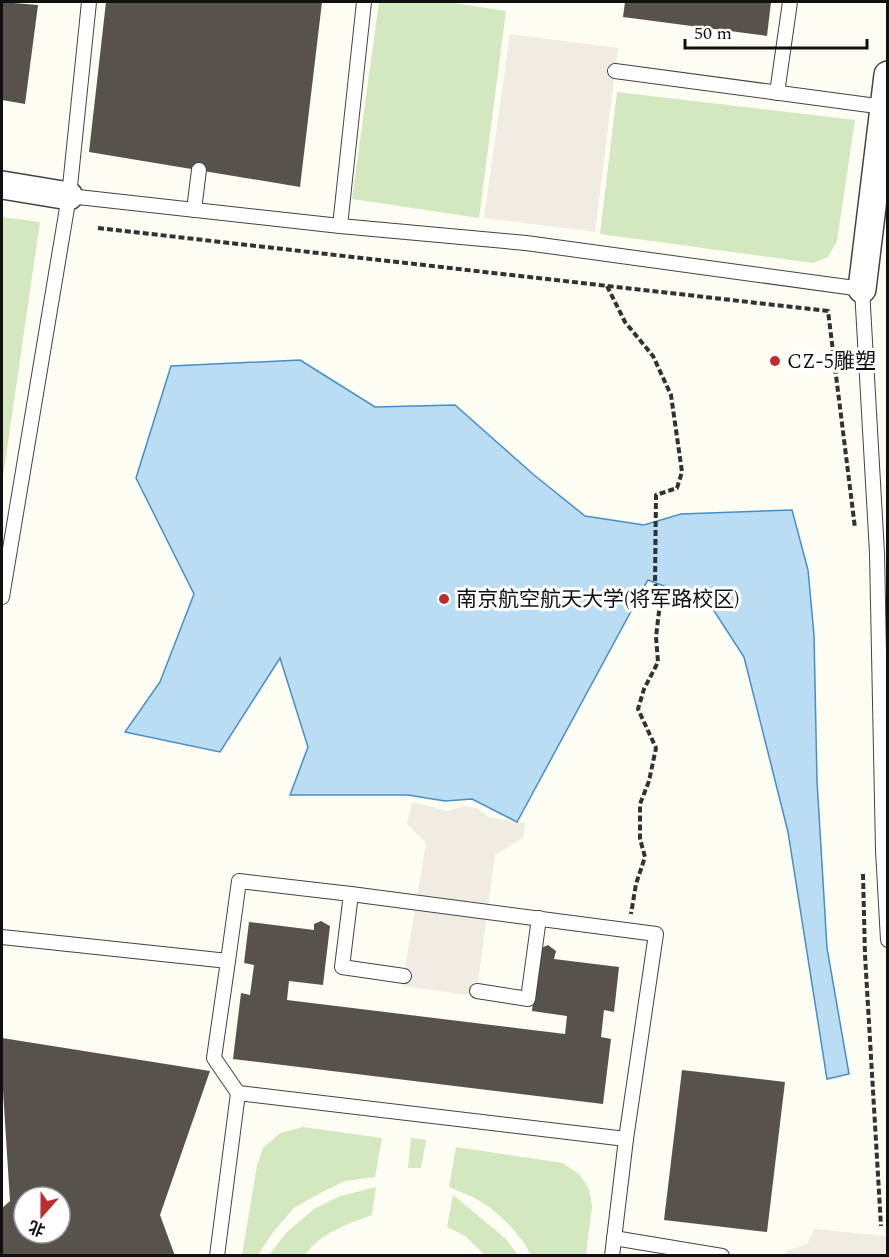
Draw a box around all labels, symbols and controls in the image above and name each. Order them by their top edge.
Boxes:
scale bar [685,12,866,50]
text: 50 m [694,20,732,47]
place label: CZ-5雕塑 [787,346,876,378]
marker: CZ-5雕塑 [768,354,782,368]
place label: 南京航空航天大学(将军路校区) [456,584,740,616]
marker: 南京航空航天大学(将军路校区) [437,592,451,606]
north arrow [12,1185,72,1245]
text: 北 [25,1214,49,1242]

